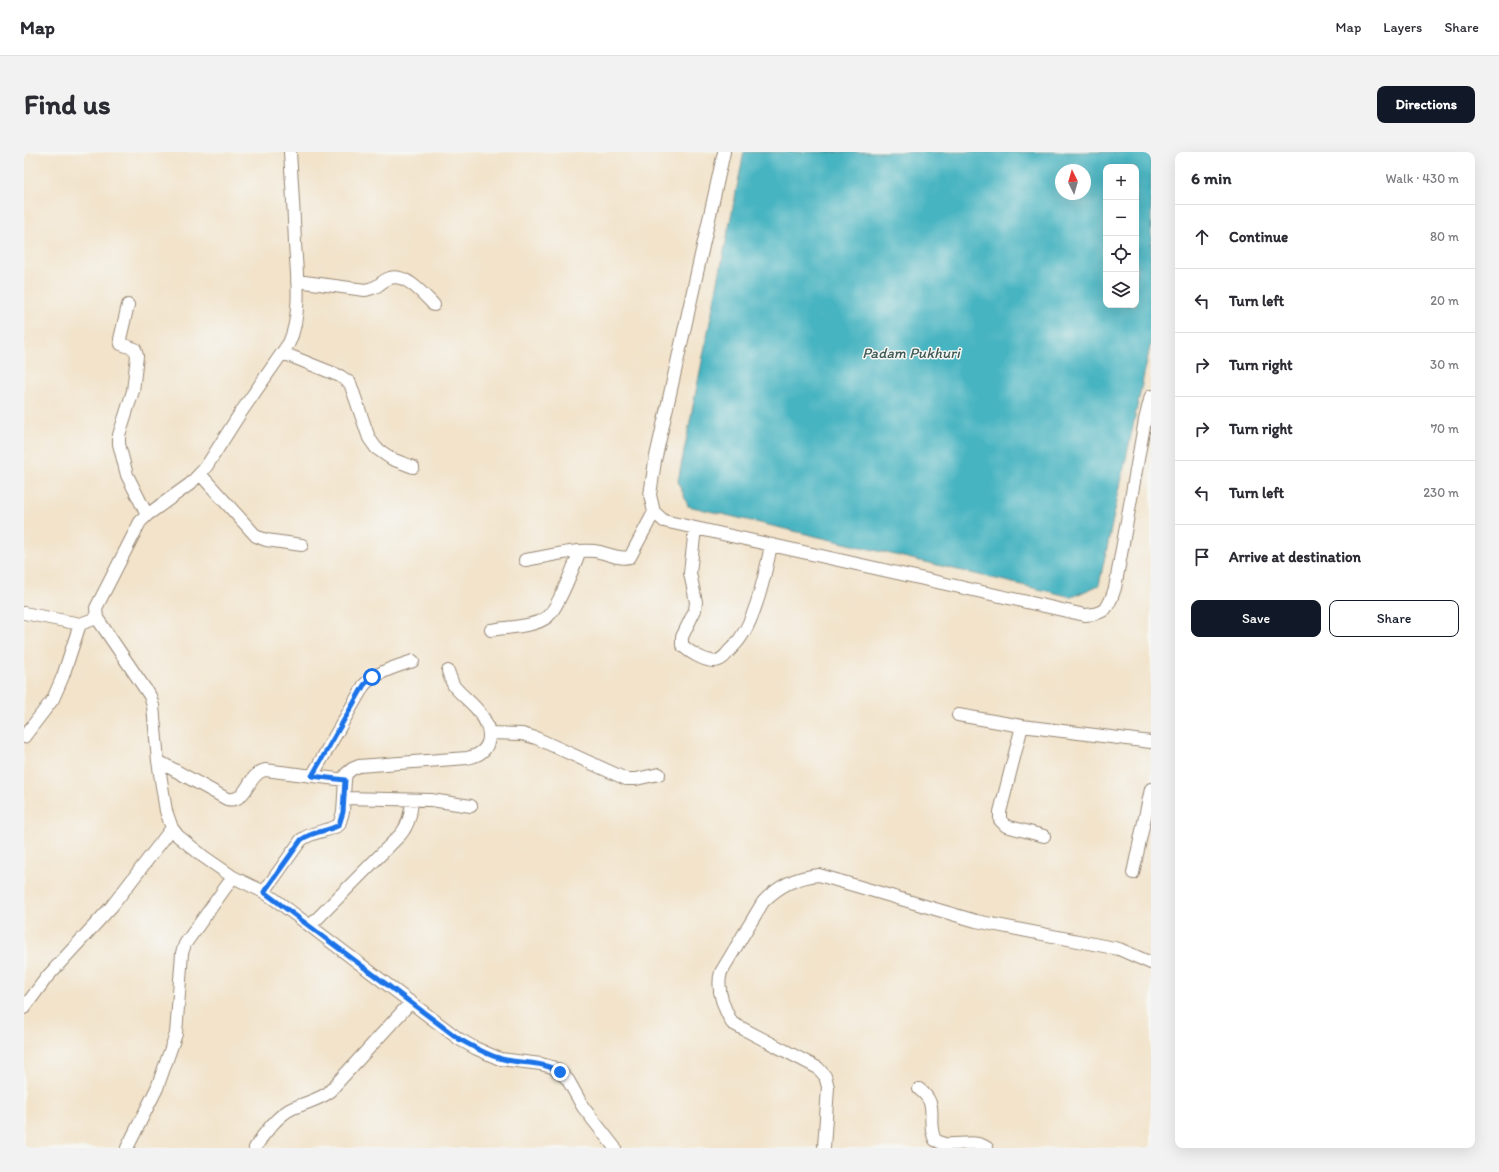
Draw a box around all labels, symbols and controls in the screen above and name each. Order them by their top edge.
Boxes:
text: Map [20,16,55,39]
text: Map [1336,19,1361,36]
text: Layers [1383,19,1422,36]
text: Share [1444,19,1479,36]
button: Directions [1377,86,1475,123]
text: Find us [24,87,111,121]
north arrow [1055,164,1091,200]
map controls [1103,164,1139,308]
button: + [1103,164,1139,200]
text: 6 min [1191,168,1232,188]
text: Walk · 430 m [1386,171,1459,186]
button: − [1103,200,1139,236]
icon: ahead [1191,226,1213,248]
text: Continue [1229,228,1288,246]
text: 80 m [1430,229,1459,244]
button: locate [1103,236,1139,272]
button: layers [1103,272,1139,308]
icon: left [1191,290,1213,312]
text: Turn left [1229,292,1284,310]
text: 20 m [1430,293,1459,308]
water label: Padam Pukhuri [862,344,962,362]
icon: right [1191,354,1213,376]
text: Turn right [1229,356,1293,374]
text: 30 m [1430,357,1459,372]
icon: right [1191,418,1213,440]
text: Turn right [1229,420,1293,438]
text: 70 m [1431,421,1459,436]
icon: left [1191,482,1213,504]
text: Turn left [1229,484,1284,502]
text: 230 m [1423,485,1459,500]
icon: arrive [1191,546,1213,568]
text: Arrive at destination [1229,548,1361,566]
button: Save [1191,600,1321,637]
button: Share [1329,600,1459,637]
route start [363,668,381,686]
route end [551,1063,569,1081]

